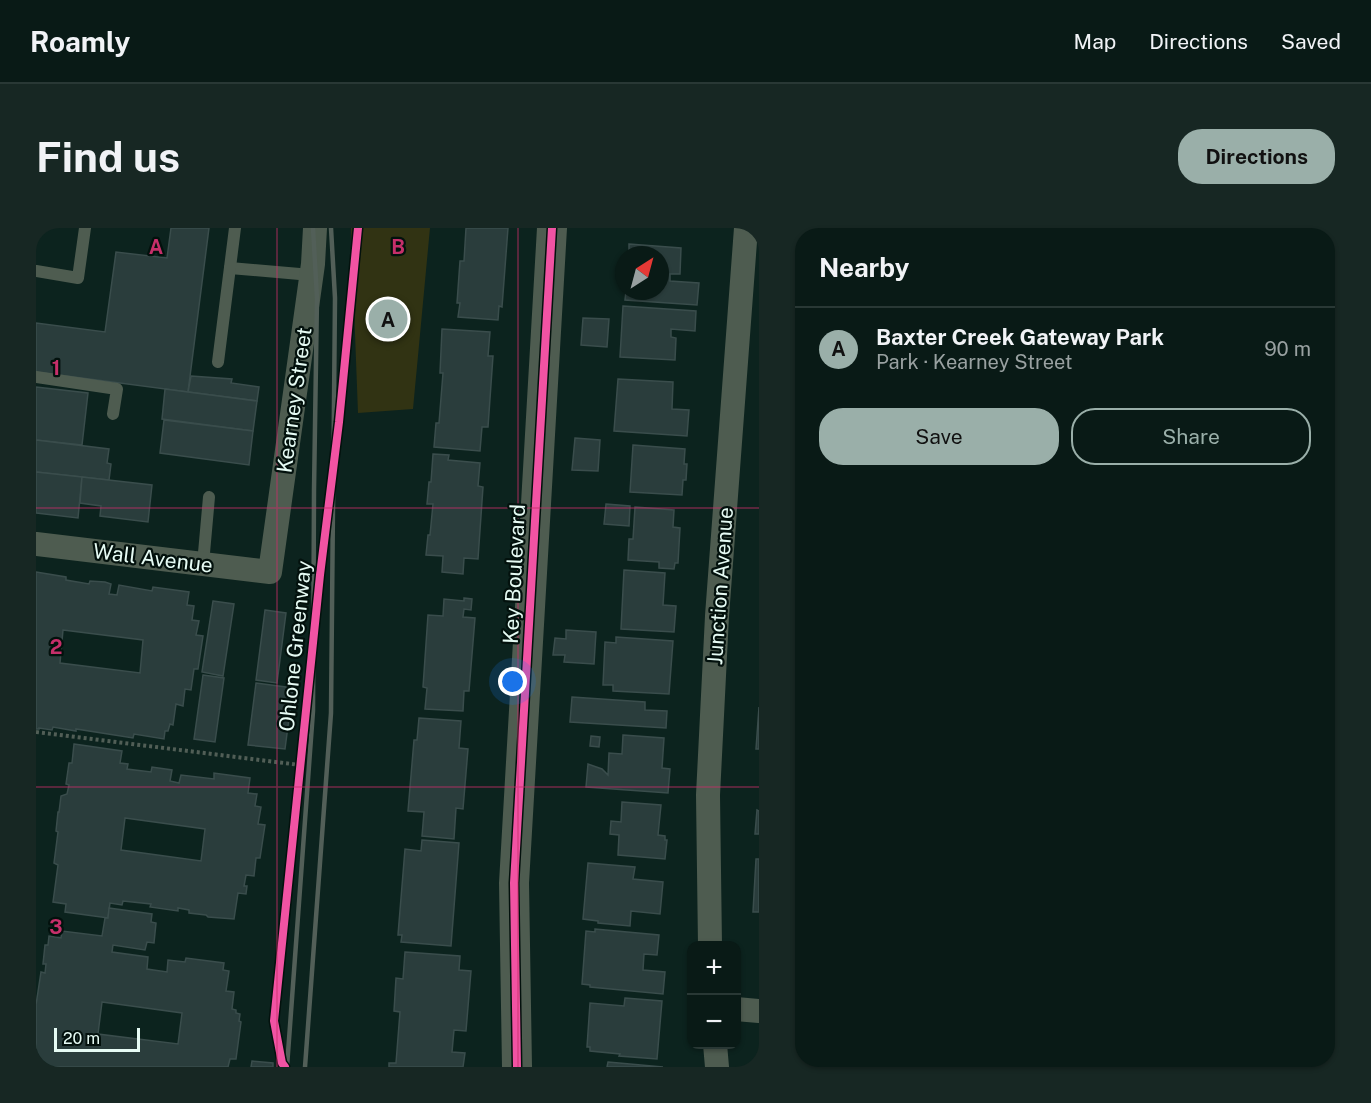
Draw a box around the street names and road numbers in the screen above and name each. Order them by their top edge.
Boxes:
street label: Kearney Street [271,326,317,474]
street label: Key Boulevard [498,503,530,645]
street label: Junction Avenue [702,506,738,666]
street label: Wall Avenue [92,538,214,578]
street label: Ohlone Greenway [274,559,316,733]

